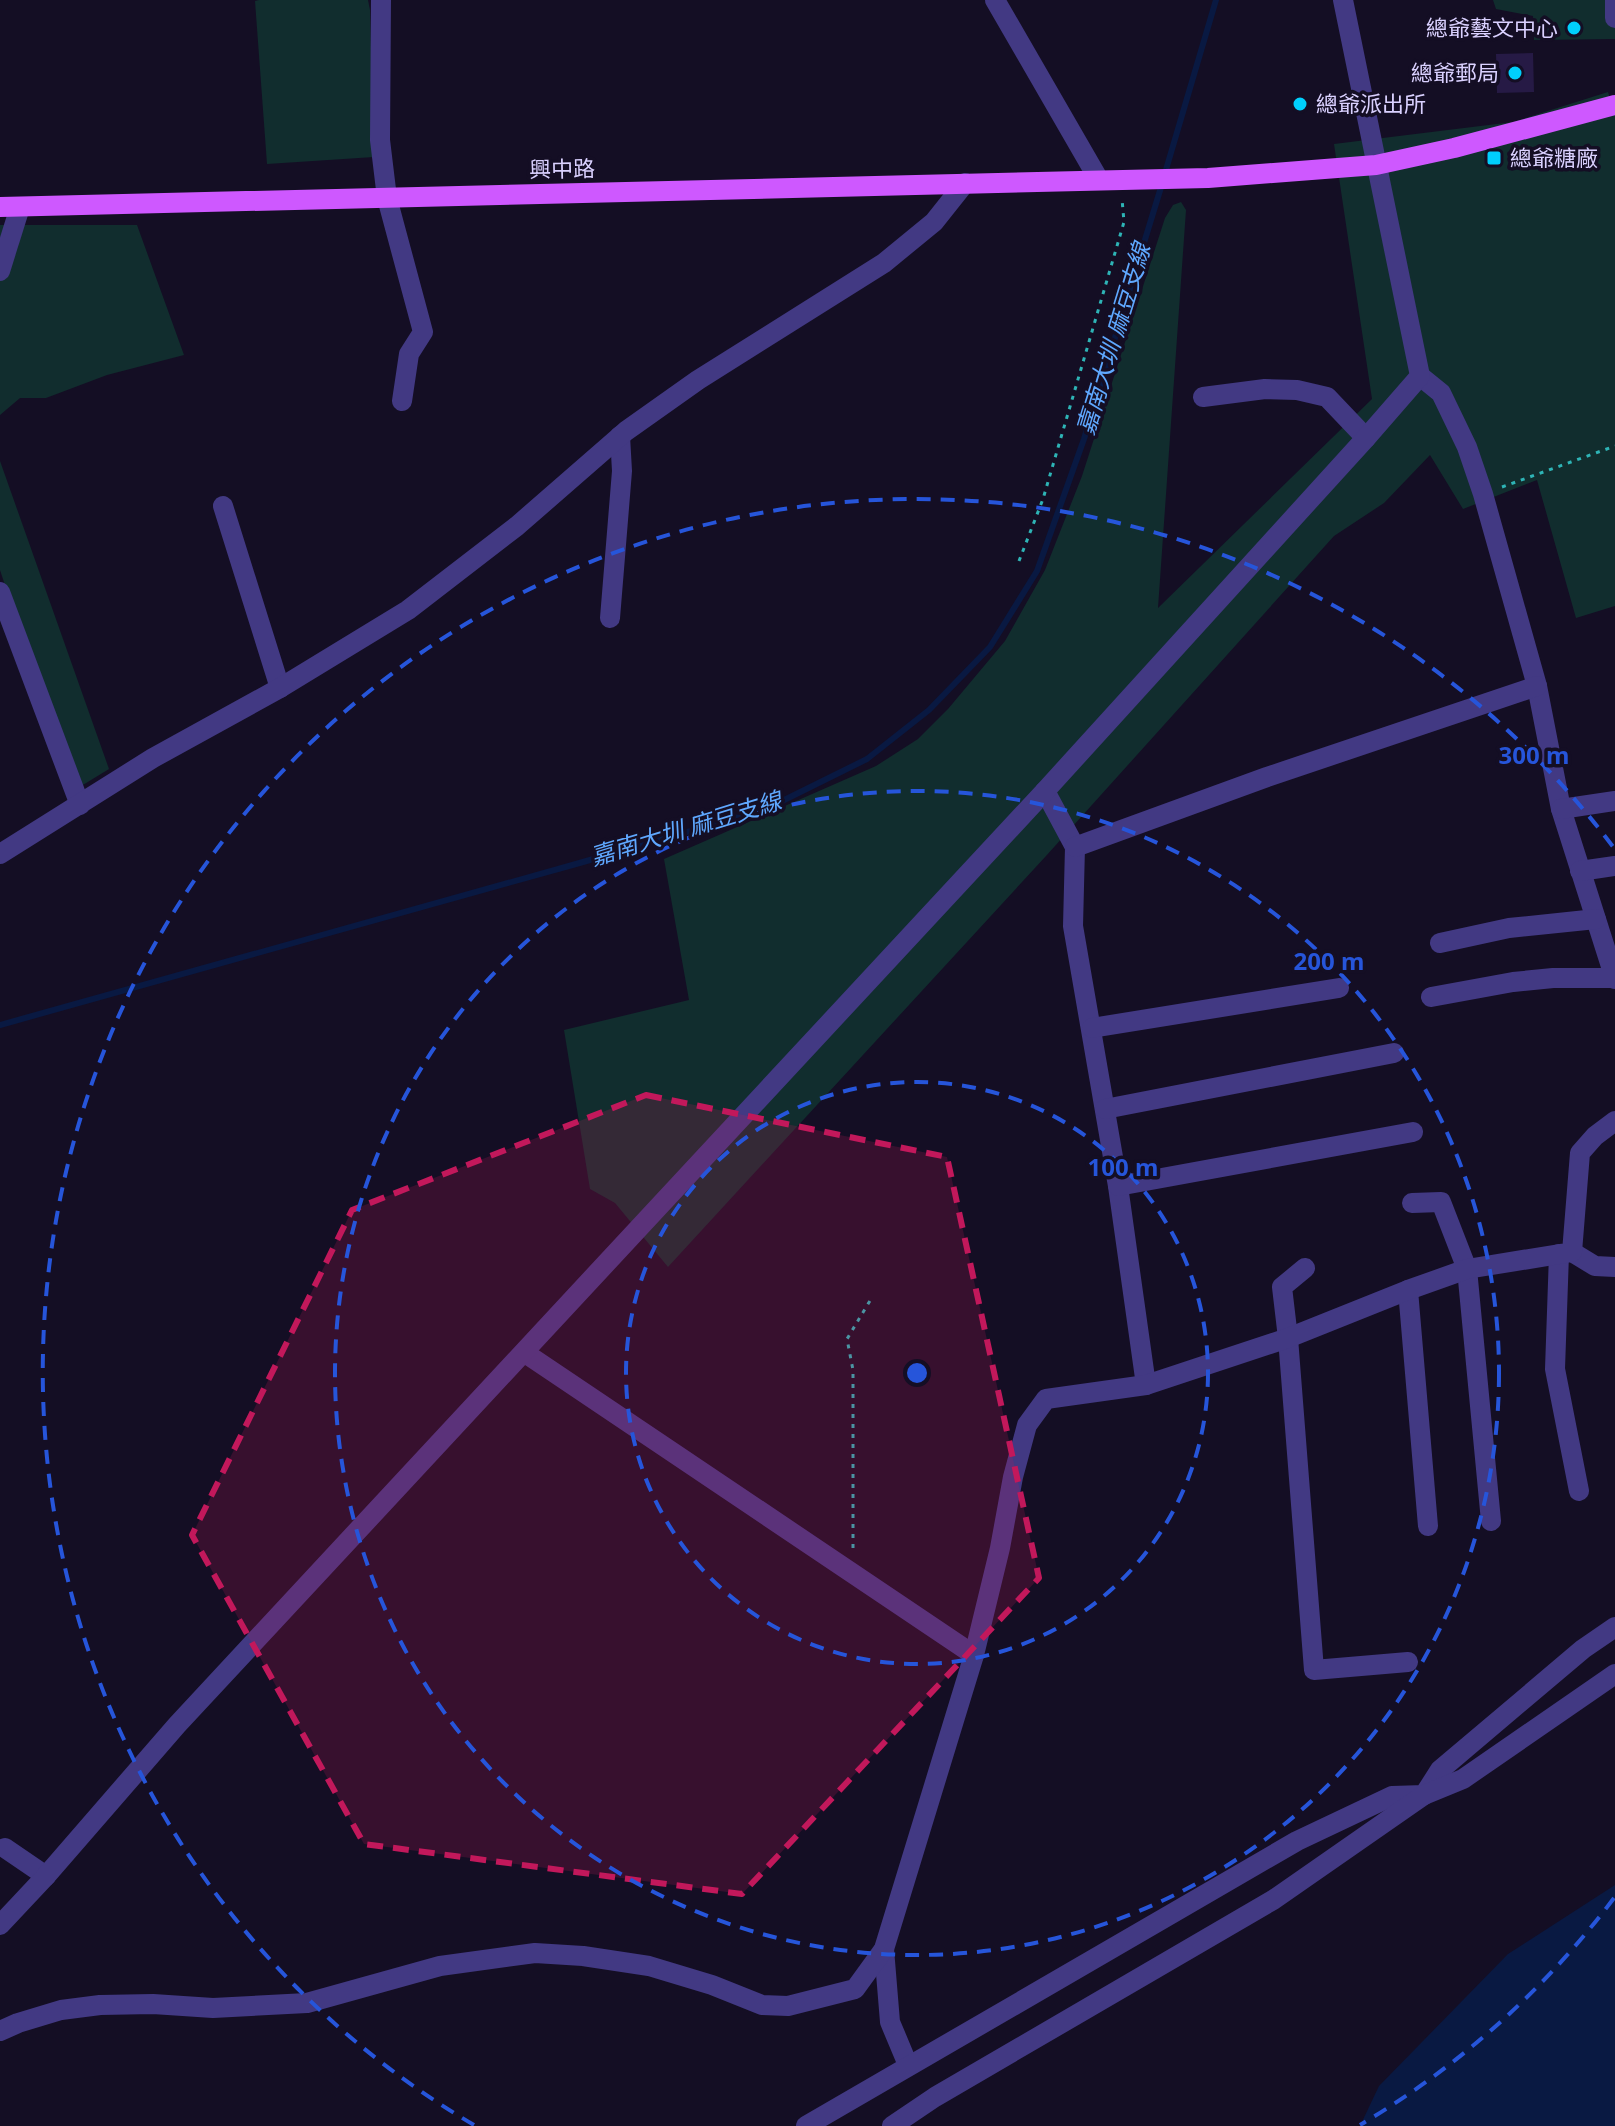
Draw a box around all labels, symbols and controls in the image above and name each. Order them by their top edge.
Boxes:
place label: 總爺藝文中心 [1426,12,1558,42]
marker: 總爺藝文中心 [1565,19,1583,37]
place label: 總爺郵局 [1411,57,1499,87]
marker: 總爺郵局 [1506,64,1524,82]
place label: 總爺派出所 [1316,88,1426,118]
marker: 總爺派出所 [1291,95,1309,113]
place label: 總爺糖廠 [1510,142,1598,172]
marker: 總爺糖廠 [1485,149,1503,167]
street label: 興中路 [529,152,595,184]
water label: 嘉南大圳 麻豆支線 [1068,236,1158,438]
text: 300 m [1499,738,1569,771]
water label: 嘉南大圳 麻豆支線 [586,782,788,872]
text: 200 m [1294,944,1364,977]
text: 100 m [1088,1150,1158,1183]
centre of rings [903,1359,931,1387]

